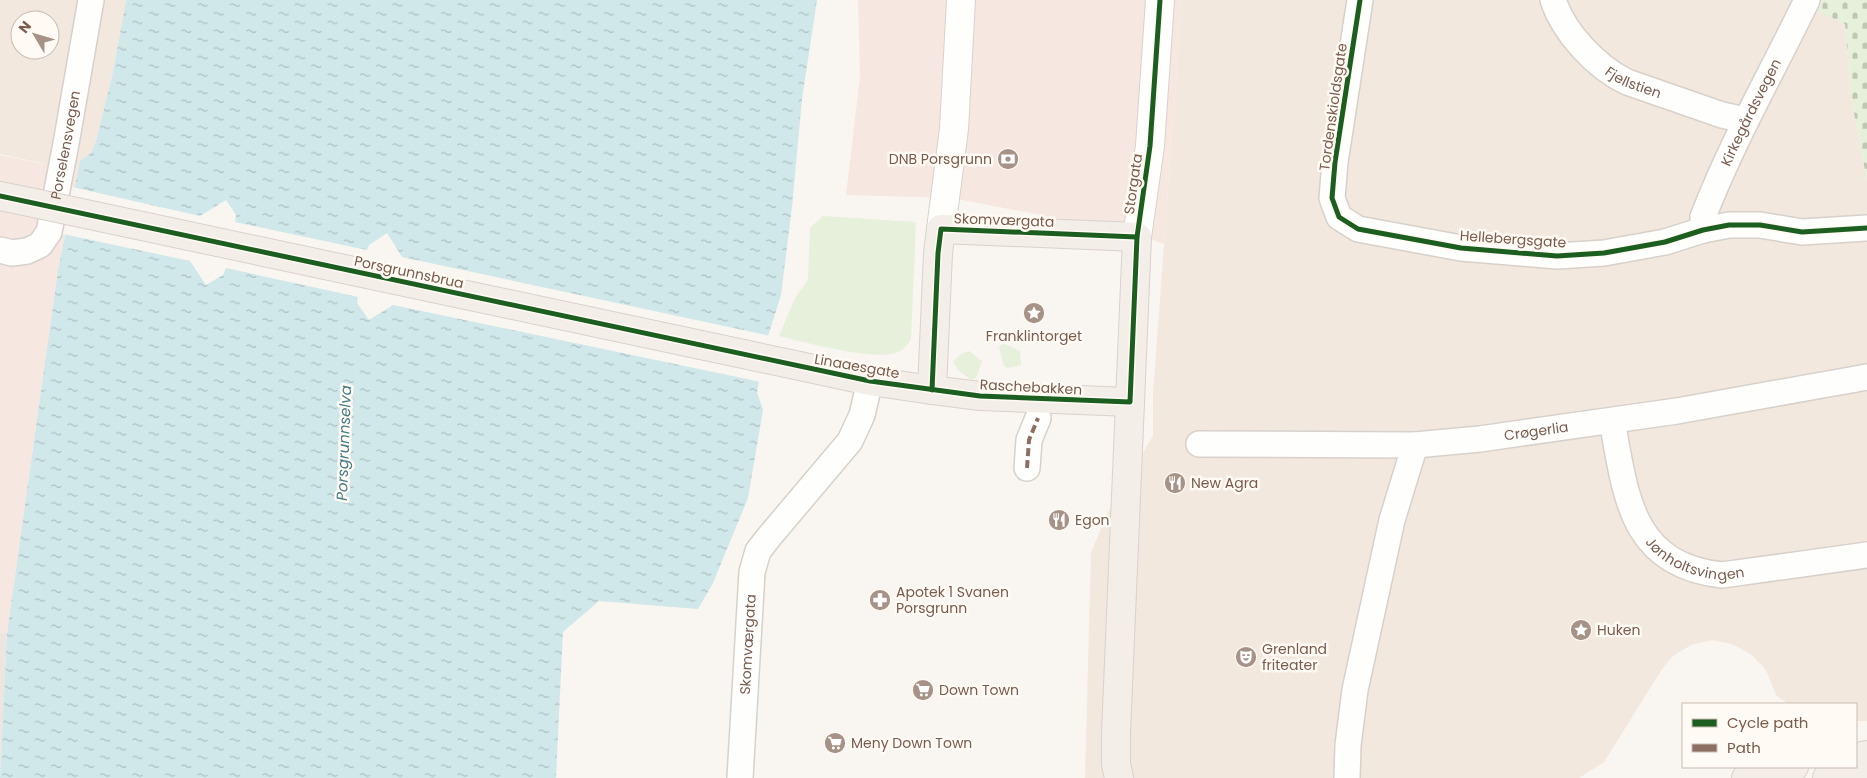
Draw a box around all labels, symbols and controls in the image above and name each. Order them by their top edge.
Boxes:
north arrow [10,10,60,60]
text: N [14,17,36,37]
street label: Tordenskioldsgate [1314,42,1352,172]
street label: Kirkegårdsvegen [1716,55,1786,169]
street label: Fjellstien [1601,62,1664,103]
street label: Porselensvegen [45,89,85,201]
bank icon: DNB Porsgrunn [996,147,1020,171]
place label: DNB Porsgrunn [889,149,992,169]
street label: Storgata [1119,152,1147,216]
street label: Skomværgata [953,208,1055,232]
street label: Hellebergsgate [1459,225,1567,253]
street label: Porsgrunnsbrua [352,251,466,293]
place icon: Franklintorget [1022,301,1046,325]
place label: Franklintorget [986,326,1082,346]
street label: Linaaesgate [813,349,901,383]
street label: Raschebakken [979,374,1083,400]
water label: Porsgrunnselva [331,385,356,501]
street label: Crøgerlia [1503,417,1570,445]
restaurant icon: New Agra [1163,471,1187,495]
place label: New Agra [1191,473,1258,493]
restaurant icon: Egon [1047,508,1071,532]
place label: Egon [1075,510,1110,530]
street label: Jønholtsvingen [1641,533,1746,586]
place label: Apotek 1 Svanen Porsgrunn [896,582,1009,618]
pharmacy icon: Apotek 1 Svanen Porsgrunn [868,588,892,612]
street label: Skomværgata [735,593,761,695]
place icon: Huken [1569,618,1593,642]
place label: Huken [1597,620,1641,640]
place label: Grenland friteater [1262,639,1327,675]
theatre icon: Grenland friteater [1234,645,1258,669]
supermarket icon: Down Town [911,678,935,702]
place label: Down Town [939,680,1019,700]
legend [1682,703,1857,768]
text: Cycle path [1727,712,1808,733]
supermarket icon: Meny Down Town [823,731,847,755]
place label: Meny Down Town [851,733,972,753]
text: Path [1727,737,1761,758]

